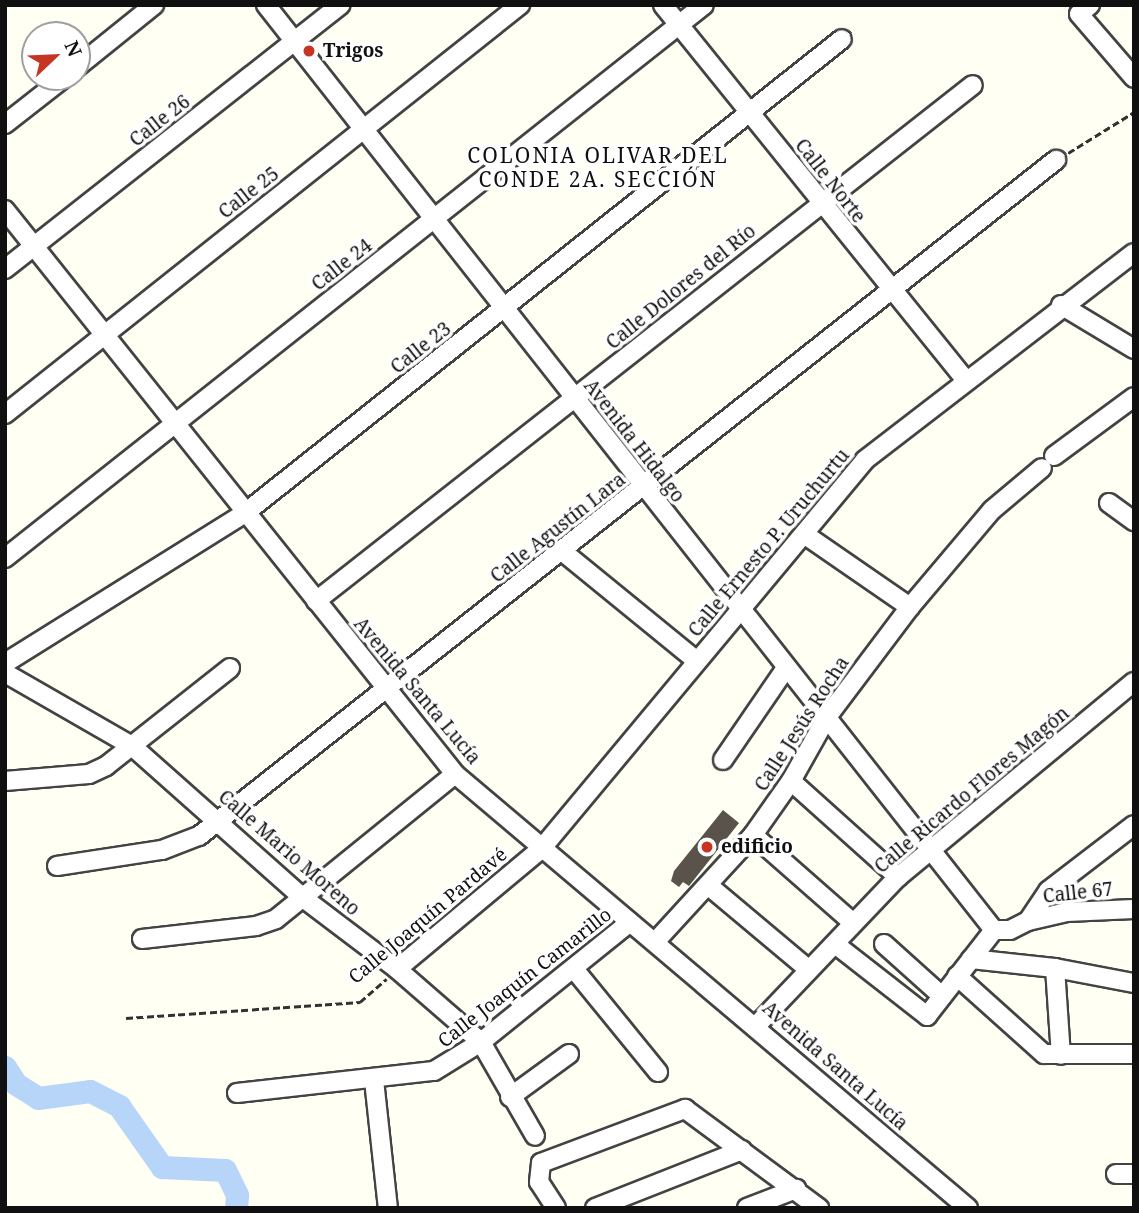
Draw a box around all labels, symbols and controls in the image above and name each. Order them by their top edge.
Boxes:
north arrow [21,21,91,91]
text: N [59,37,88,61]
place label: Trigos [323,40,383,62]
marker: Trigos [301,43,317,59]
street label: Calle 26 [125,90,195,152]
street label: Calle Norte [790,134,870,228]
district label: COLONIA OLIVAR DEL CONDE 2A. SECCIÓN [470,142,726,192]
street label: Calle 25 [214,162,284,224]
street label: Calle Dolores del Río [602,220,760,354]
street label: Calle 24 [307,234,377,296]
street label: Calle 23 [386,317,456,379]
street label: Avenida Hidalgo [579,375,689,507]
street label: Calle Ernesto P. Uruchurtu [684,444,854,642]
street label: Calle Agustín Lara [486,468,630,588]
street label: Avenida Santa Lucía [349,613,485,769]
street label: Calle Jesús Rocha [750,652,854,796]
street label: Calle Ricardo Flores Magón [870,702,1074,878]
street label: Calle Mario Moreno [214,785,364,921]
place label: edificio [721,836,793,858]
marker: edificio [699,839,715,855]
street label: Calle Joaquín Pardavé [344,843,512,989]
street label: Calle 67 [1042,878,1114,908]
street label: Calle Joaquín Camarillo [434,903,616,1053]
street label: Avenida Santa Lucía [758,997,912,1135]

